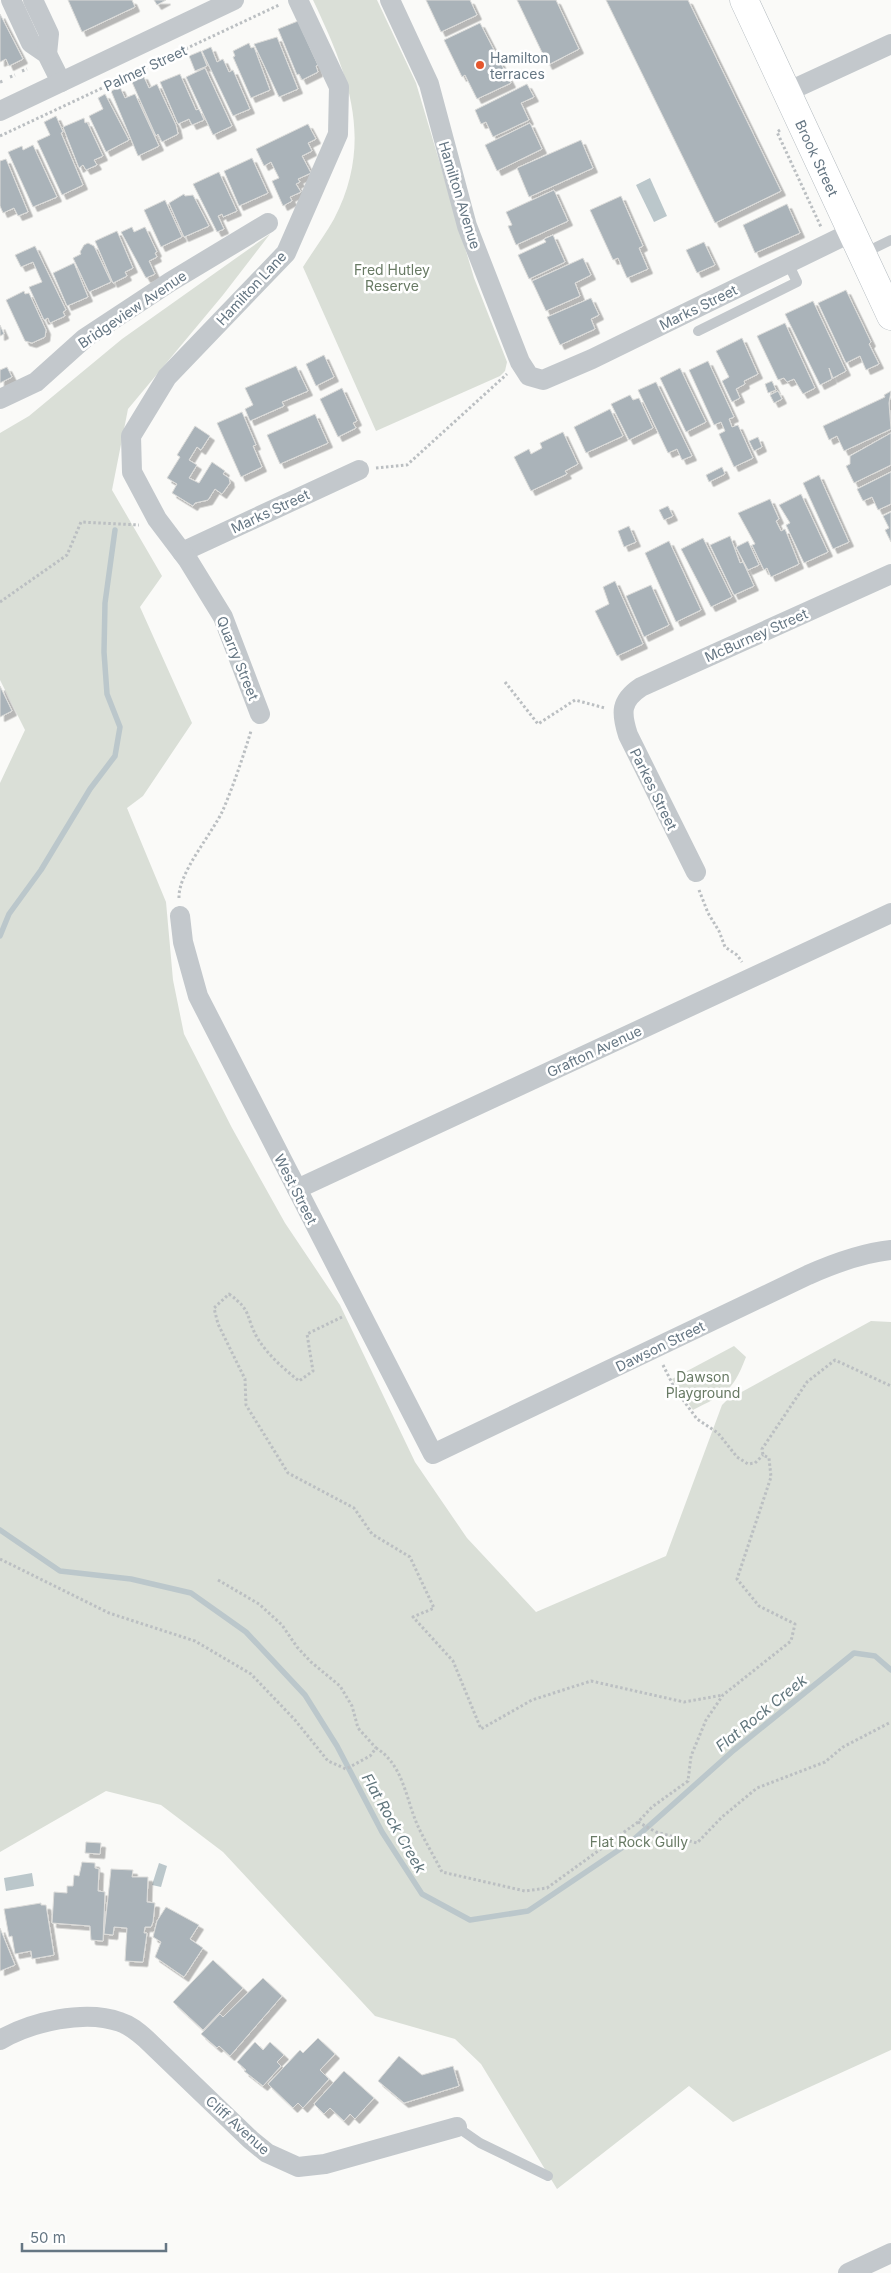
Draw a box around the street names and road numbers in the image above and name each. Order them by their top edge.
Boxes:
street label: Palmer Street [101,41,189,95]
street label: Brook Street [792,117,842,199]
street label: Hamilton Avenue [436,139,484,251]
street label: Hamilton Lane [212,248,290,328]
street label: Bridgeview Avenue [75,266,189,352]
street label: Marks Street [656,281,740,333]
street label: Marks Street [228,485,312,537]
street label: McBurney Street [702,604,811,665]
street label: Quarry Street [213,613,263,703]
street label: Parkes Street [627,745,681,833]
street label: Grafton Avenue [544,1022,644,1080]
street label: West Street [271,1151,321,1227]
street label: Dawson Street [613,1317,708,1375]
street label: Cliff Avenue [203,2092,273,2158]

